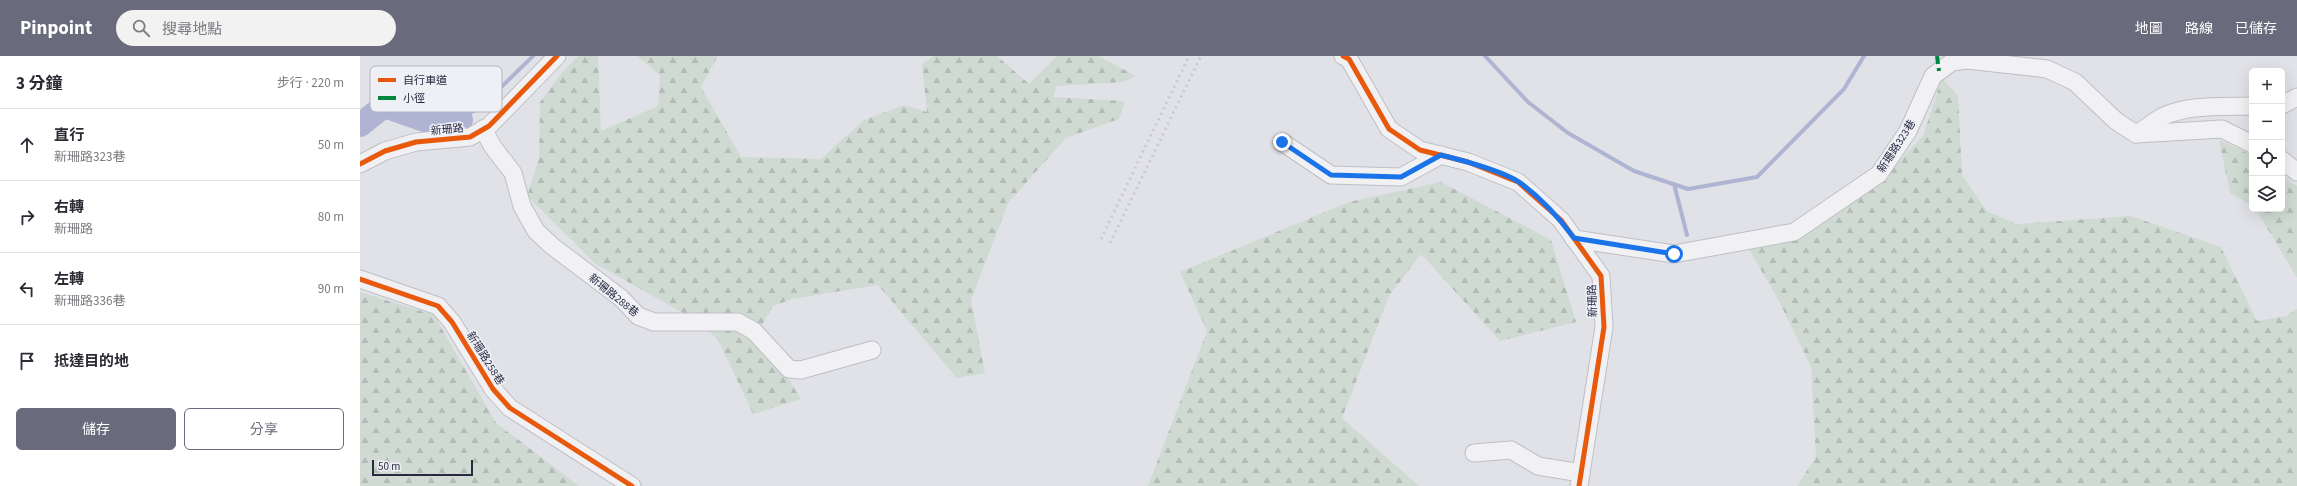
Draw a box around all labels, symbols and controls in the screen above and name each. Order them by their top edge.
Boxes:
search box [116,10,396,46]
text: Pinpoint [20,15,92,42]
icon: search [130,17,152,39]
text: 搜尋地點 [162,19,222,40]
text: 地圖 [2135,19,2163,39]
text: 路線 [2185,19,2213,39]
text: 已儲存 [2235,19,2277,39]
legend [370,66,502,112]
map controls [2249,68,2285,212]
button: + [2249,68,2285,104]
text: 3 分鐘 [16,72,62,96]
text: 自行車道 [403,73,447,88]
text: 步行 · 220 m [277,74,344,92]
text: 小徑 [403,91,425,106]
button: − [2249,104,2285,140]
street label: 新珊路323巷 [1874,117,1919,176]
street label: 新珊路 [430,120,464,139]
text: 直行 [54,125,84,146]
route end [1273,133,1291,151]
icon: ahead [16,134,38,156]
text: 50 m [318,136,344,154]
button: locate [2249,140,2285,176]
text: 新珊路323巷 [54,148,125,166]
button: layers [2249,176,2285,212]
text: 右轉 [54,197,84,218]
icon: right [16,206,38,228]
text: 80 m [318,208,344,226]
text: 新珊路 [54,220,93,238]
route start [1665,245,1683,263]
text: 左轉 [54,269,84,290]
street label: 新珊路288巷 [585,271,642,320]
icon: left [16,278,38,300]
text: 90 m [318,280,344,298]
street label: 新珊路 [1584,284,1601,318]
text: 新珊路336巷 [54,292,125,310]
street label: 新珊路258巷 [463,329,508,388]
icon: arrive [16,350,38,372]
text: 抵達目的地 [54,351,129,372]
button: 儲存 [16,408,176,450]
button: 分享 [184,408,344,450]
scale bar [372,458,473,477]
text: 50 m [378,459,400,474]

